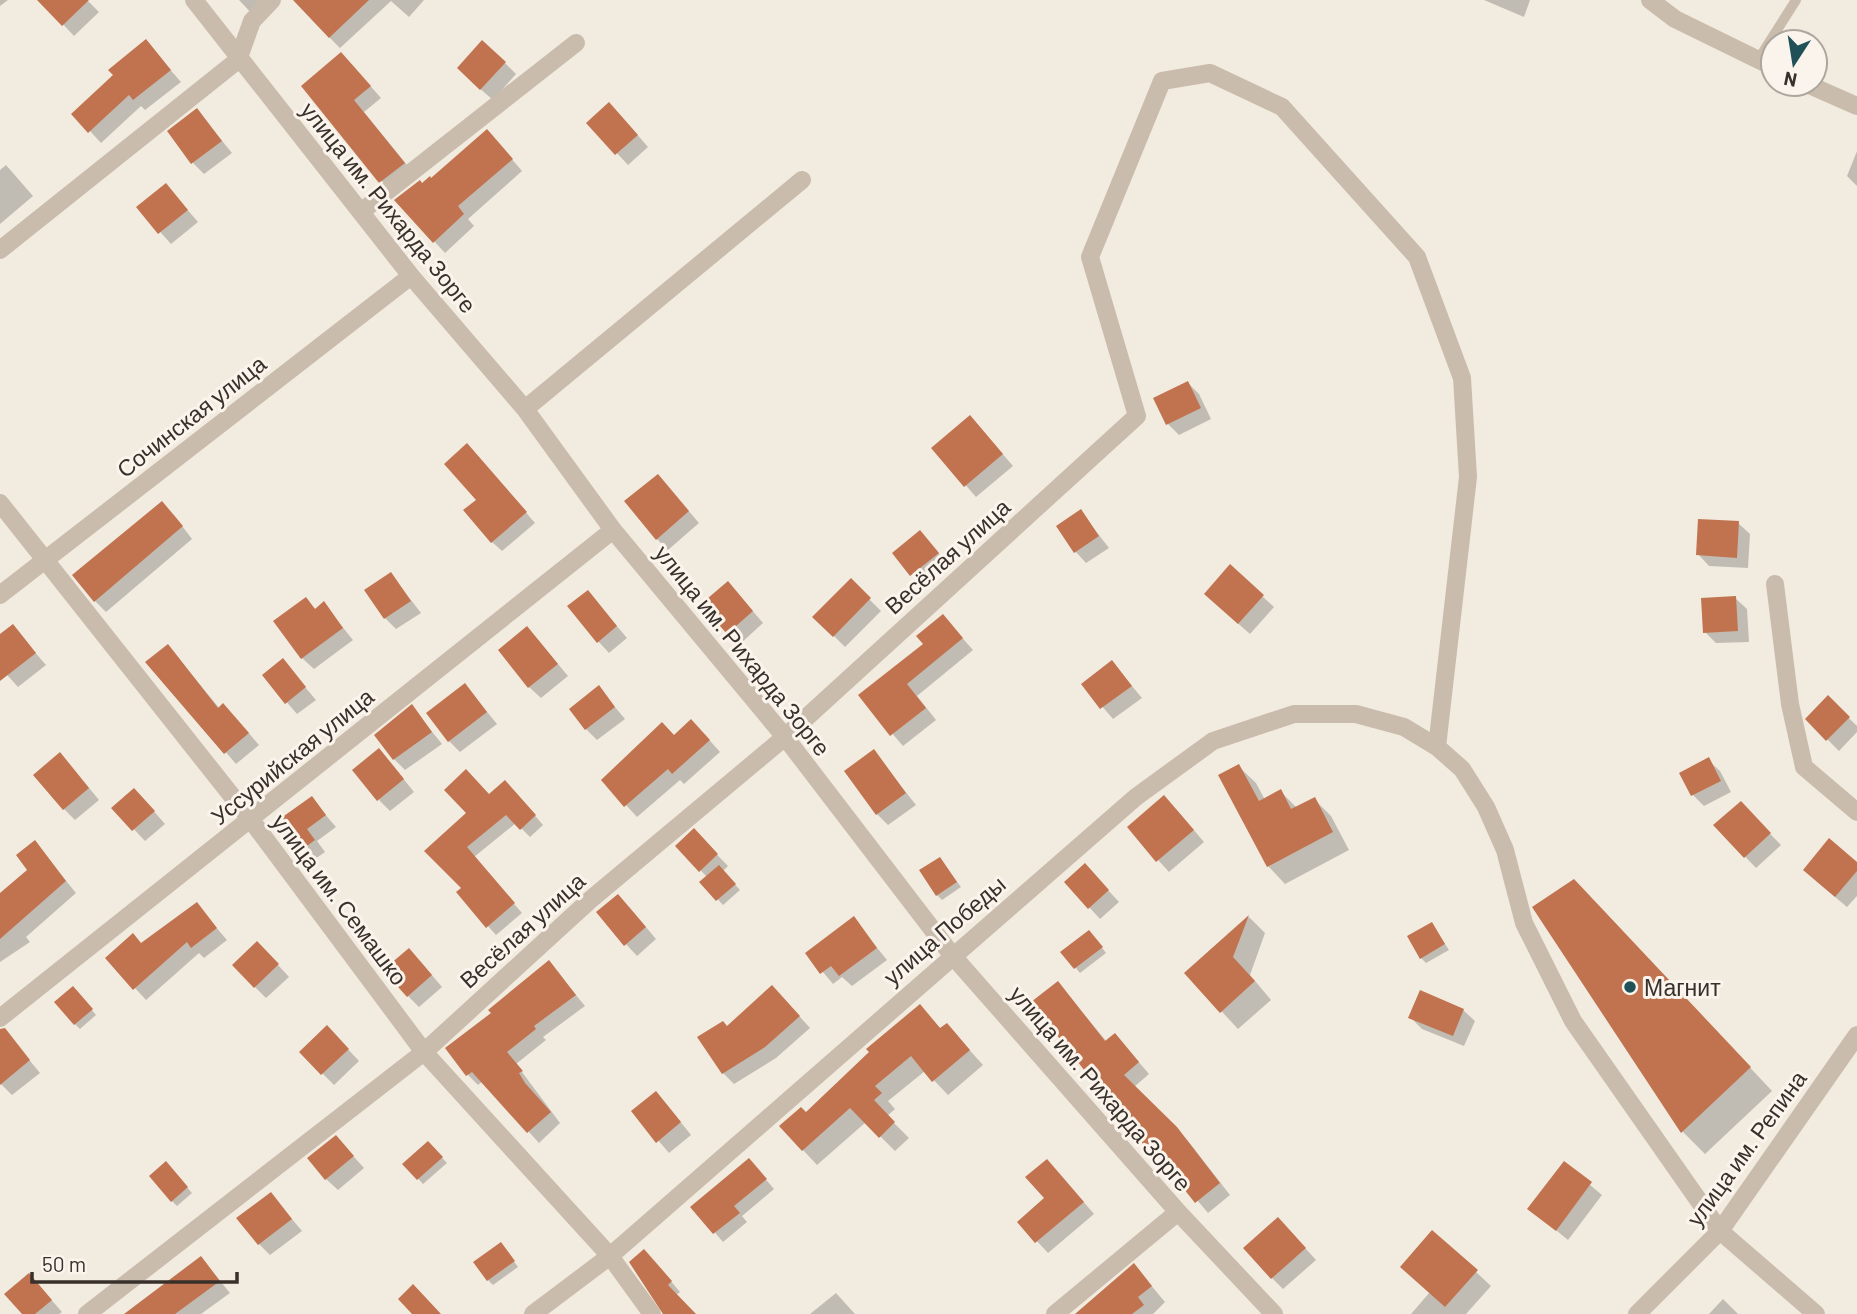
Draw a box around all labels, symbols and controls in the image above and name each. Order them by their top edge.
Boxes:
north arrow [1759,28,1829,98]
text: N [1782,68,1799,93]
street label: улица им. Рихарда Зорге [295,96,483,318]
street label: Сочинская улица [111,349,271,483]
street label: Весёлая улица [879,492,1016,620]
street label: улица им. Рихарда Зорге [649,539,837,761]
street label: Уссурийская улица [205,682,379,830]
street label: улица им. Семашко [267,808,413,990]
street label: Весёлая улица [454,866,591,994]
street label: улица Победы [877,869,1011,991]
place label: Магнит [1644,973,1721,1001]
marker: Магнит [1622,979,1638,995]
street label: улица им. Рихарда Зорге [1004,980,1198,1196]
street label: улица им. Репина [1680,1065,1812,1231]
scale bar [32,1240,236,1284]
text: 50 m [42,1251,86,1276]

